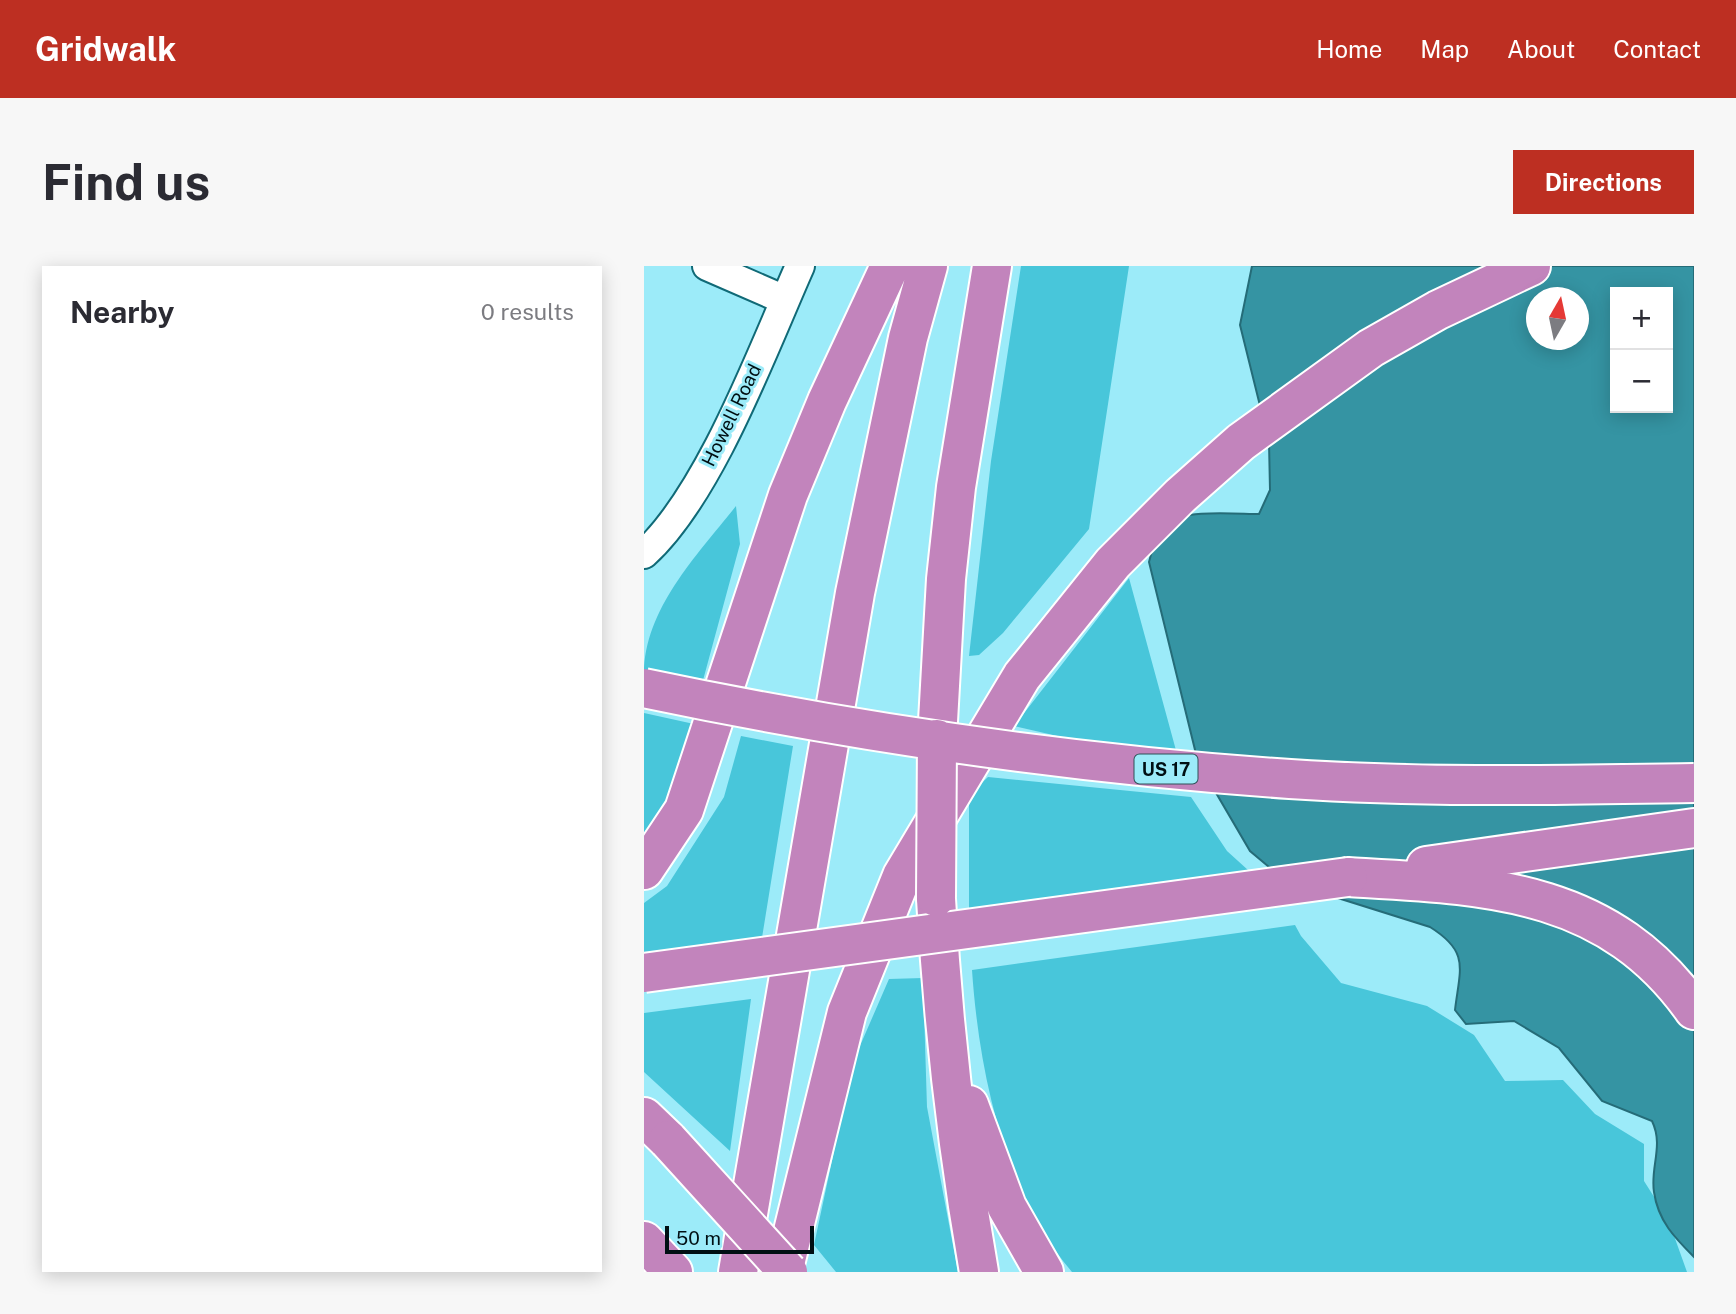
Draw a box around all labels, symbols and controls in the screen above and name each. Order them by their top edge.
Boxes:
text: Gridwalk [35,30,176,68]
text: Home [1316,35,1382,63]
text: Map [1420,35,1469,63]
text: About [1507,35,1575,63]
text: Contact [1613,35,1701,63]
button: Directions [1513,150,1694,214]
text: Find us [42,153,210,211]
north arrow [1526,287,1589,350]
map controls [1610,287,1673,413]
button: + [1610,287,1673,350]
text: Nearby [70,294,174,330]
text: 0 results [481,298,574,325]
button: − [1610,350,1673,413]
street label: Howell Road [697,360,765,470]
road number: US 17 [1134,755,1198,784]
scale bar [665,1223,814,1255]
text: 50 m [676,1227,721,1249]

